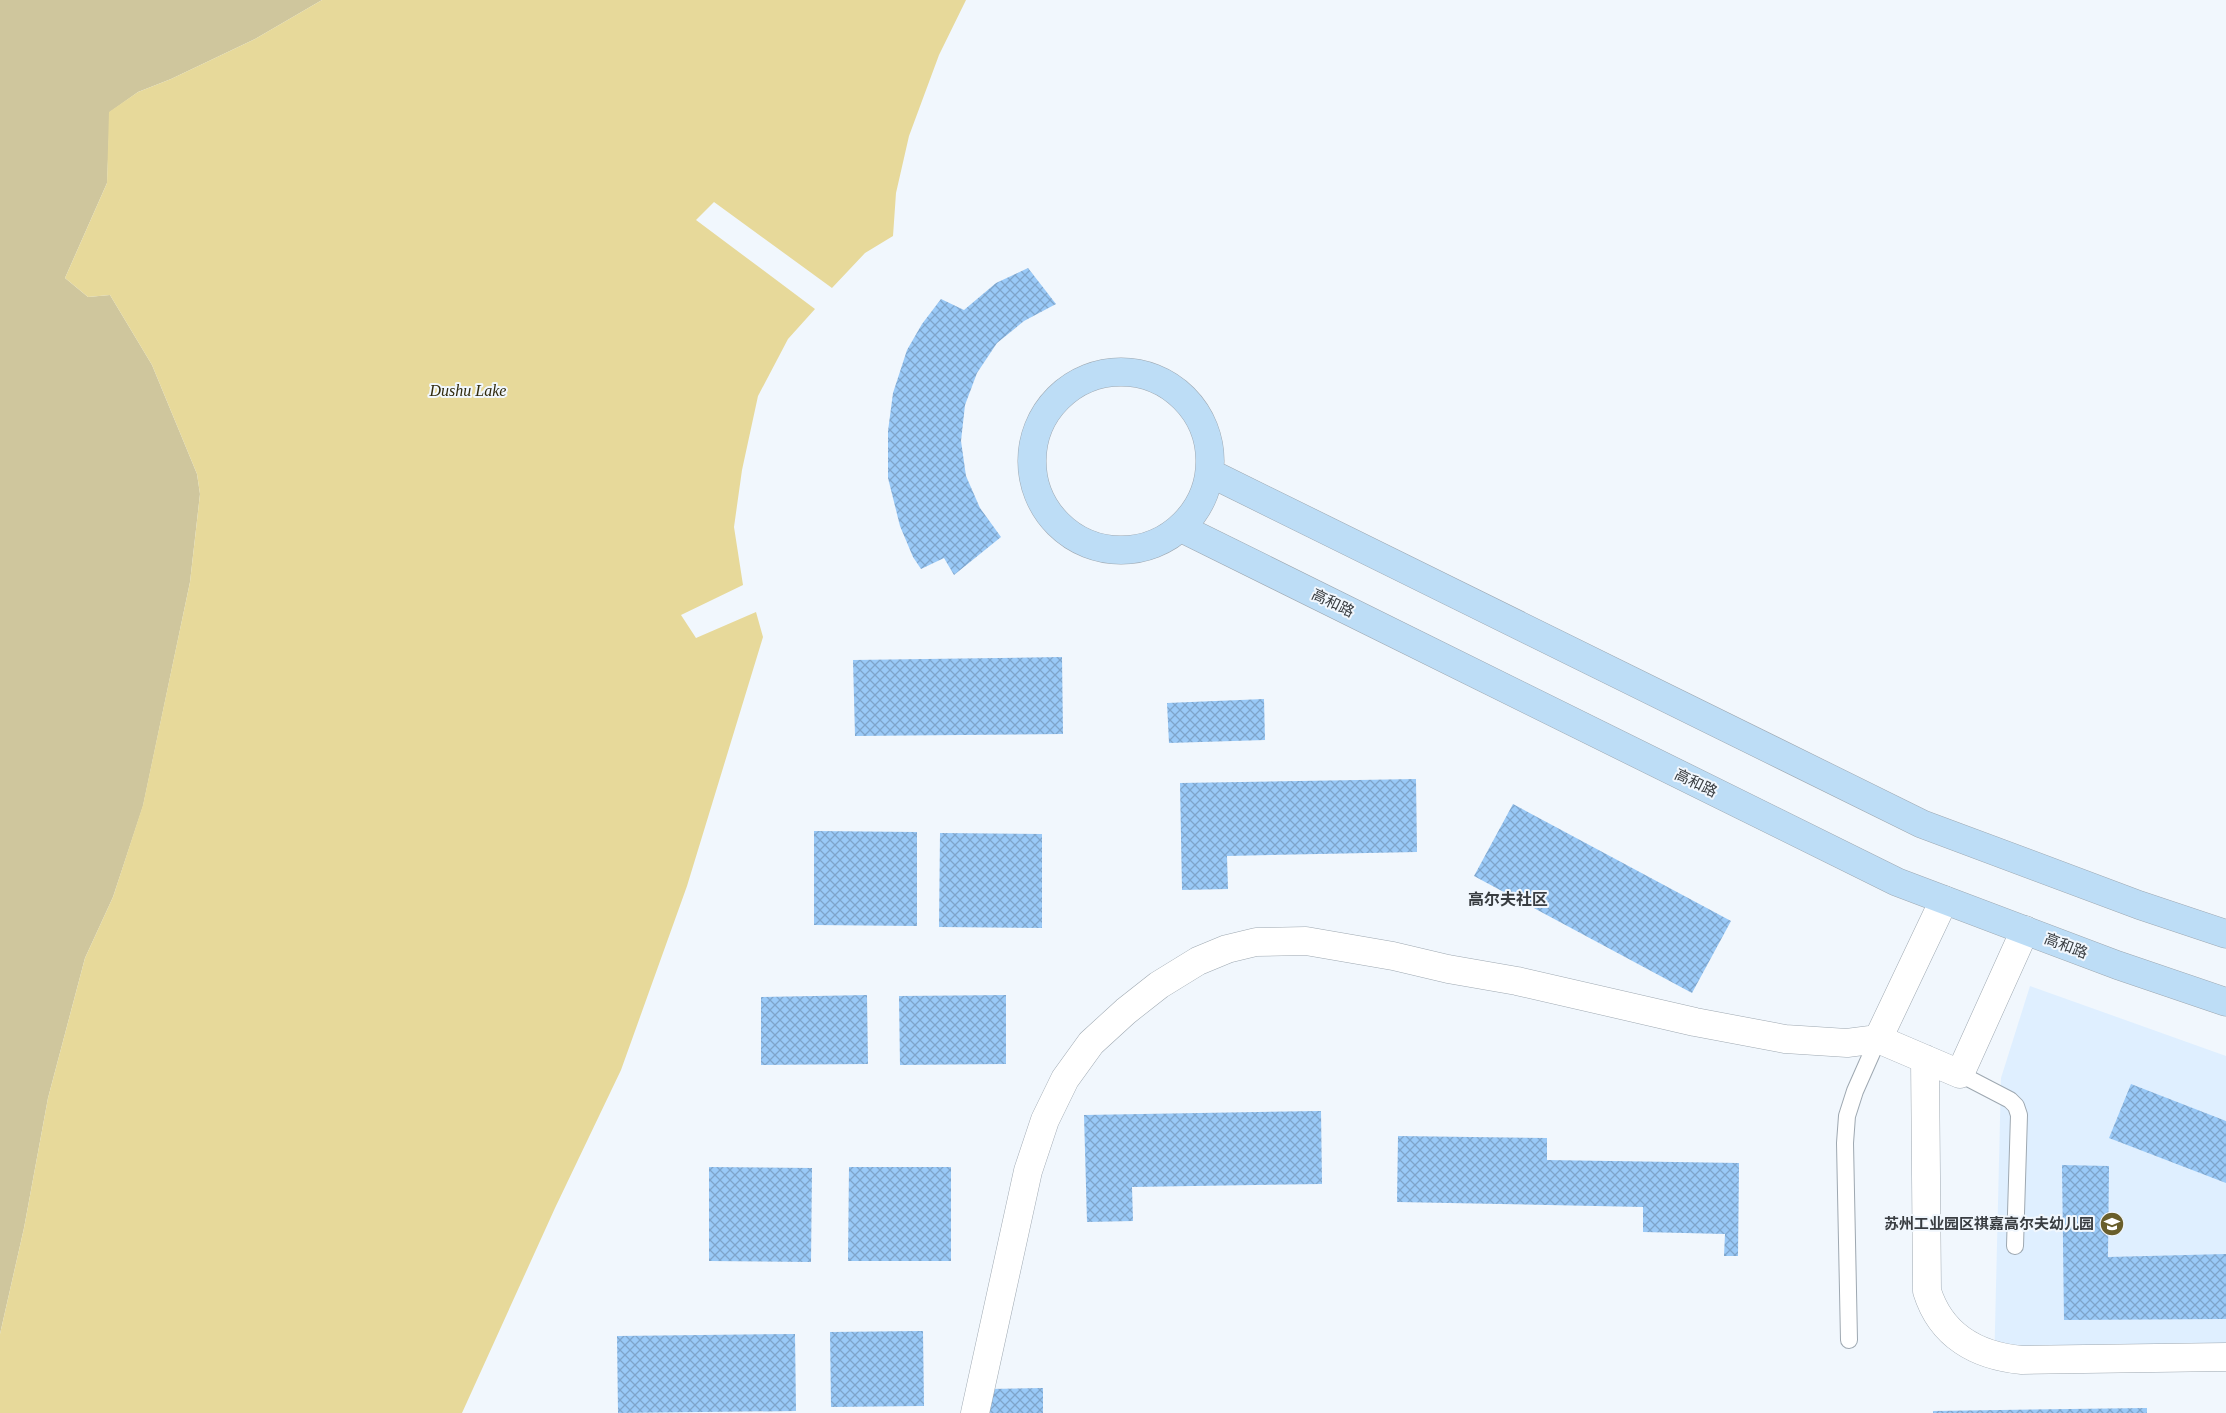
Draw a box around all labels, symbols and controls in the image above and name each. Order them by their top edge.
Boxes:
water label: Dushu Lake [429,382,506,399]
street label: 高和路 [1309,586,1357,620]
street label: 高和路 [1672,766,1720,800]
district label: 高尔夫社区 [1468,890,1548,908]
street label: 高和路 [2042,930,2090,962]
school or university icon: 苏州工业园区祺嘉高尔夫幼儿园 [2099,1211,2125,1237]
place label: 苏州工业园区祺嘉高尔夫幼儿园 [1884,1215,2094,1232]

